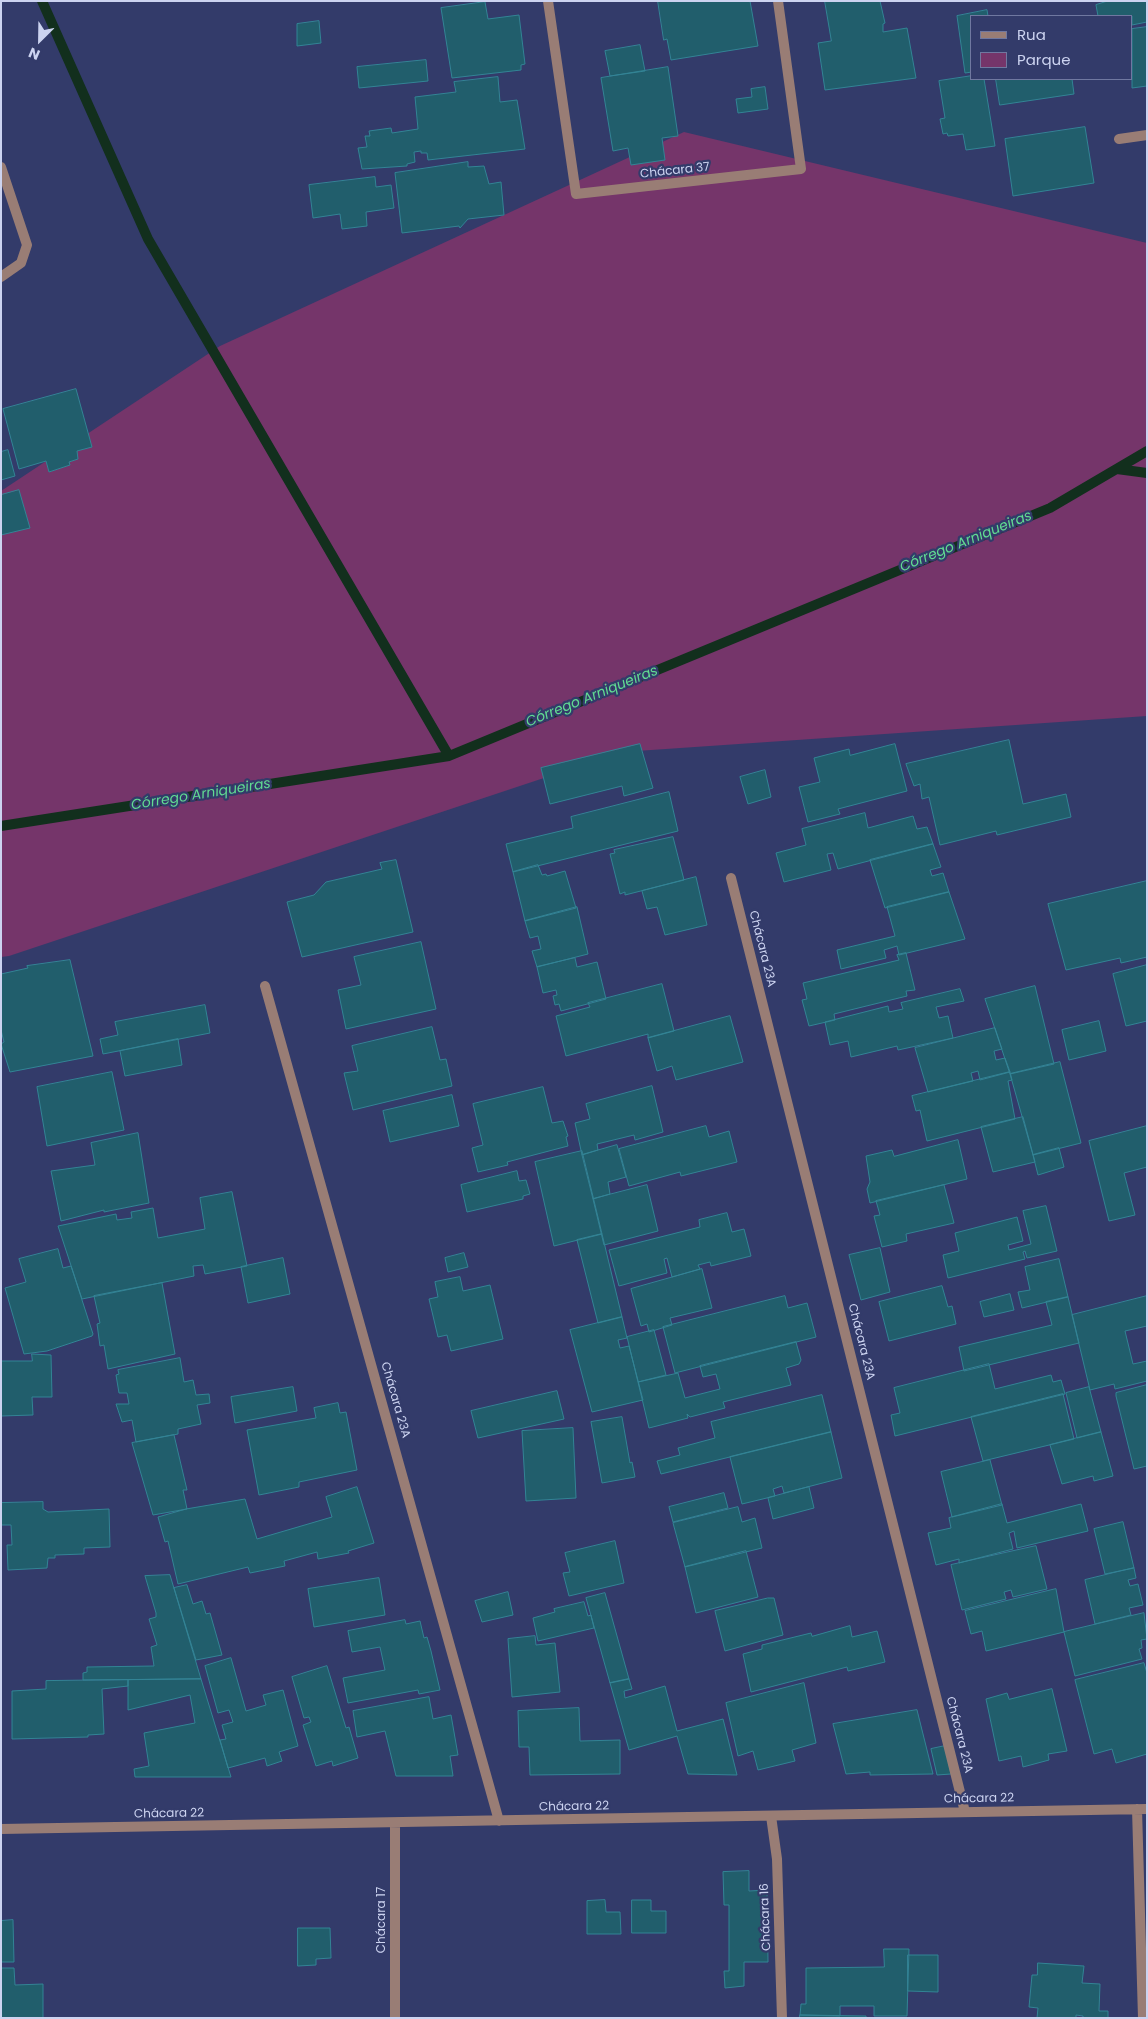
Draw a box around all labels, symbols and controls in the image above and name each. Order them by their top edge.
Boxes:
north arrow [15,15,65,65]
legend [970,15,1133,80]
text: Rua [1017,24,1046,45]
text: N [25,43,43,65]
text: Parque [1017,49,1070,70]
street label: Chácara 37 [640,160,710,182]
water label: Córrego Arniqueiras [897,508,1035,576]
water label: Córrego Arniqueiras [523,663,661,731]
water label: Córrego Arniqueiras [130,776,272,814]
street label: Chácara 23A [746,909,778,989]
street label: Chácara 23A [845,1302,877,1382]
street label: Chácara 23A [377,1360,413,1440]
street label: Chácara 23A [943,1695,975,1775]
street label: Chácara 22 [944,1791,1014,1807]
street label: Chácara 22 [539,1799,609,1815]
street label: Chácara 22 [134,1806,204,1822]
street label: Chácara 16 [758,1883,774,1951]
street label: Chácara 17 [375,1887,389,1953]

